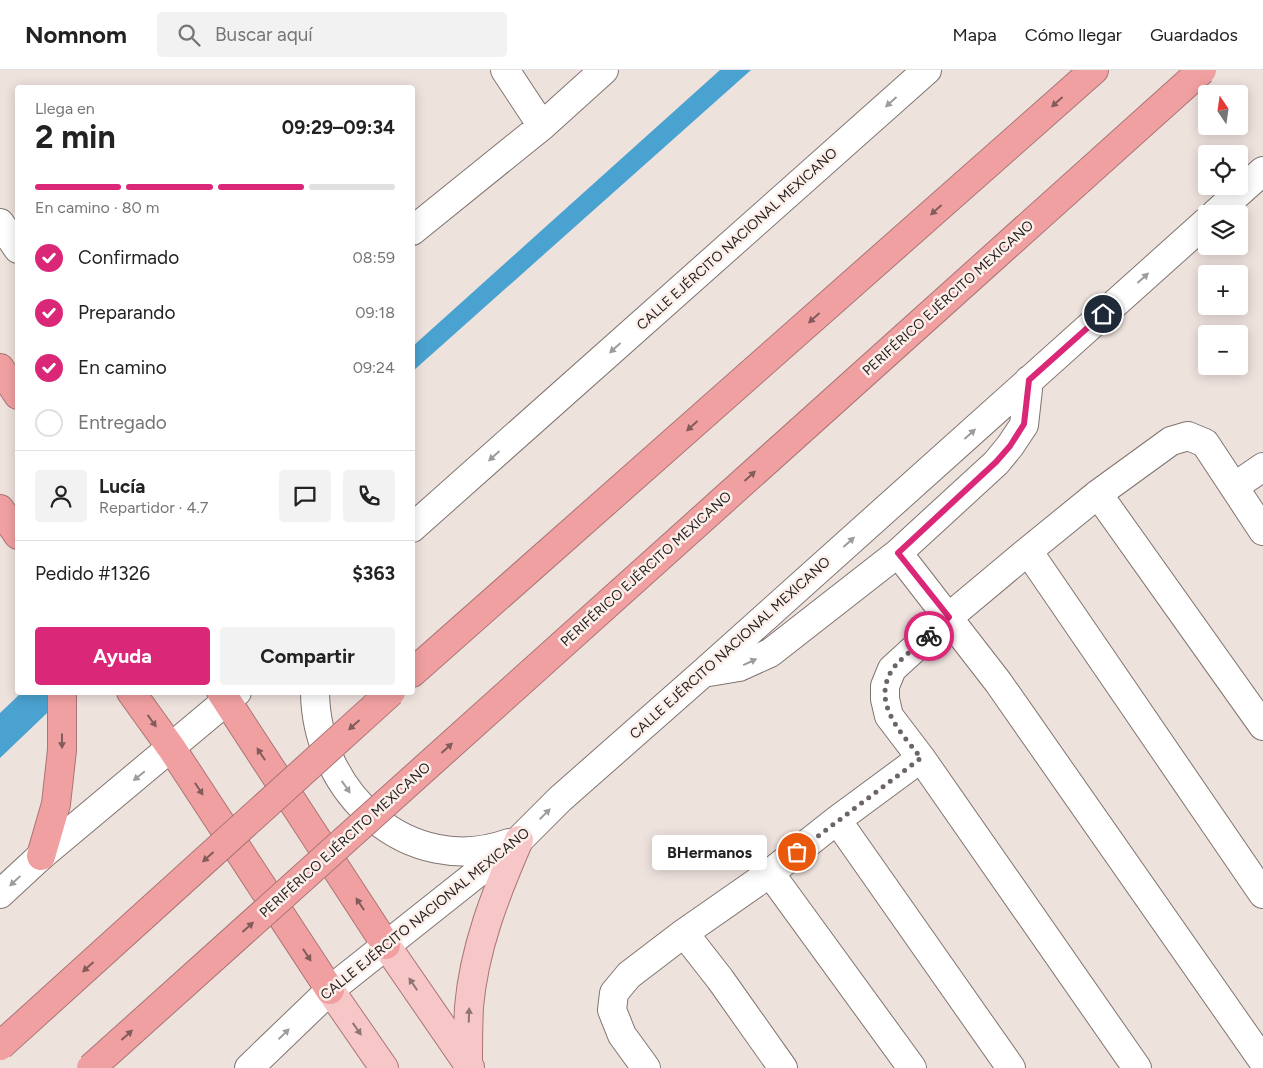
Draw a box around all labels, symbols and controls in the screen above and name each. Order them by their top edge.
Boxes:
search box [157,12,507,57]
text: Nomnom [25,20,127,49]
icon: search [175,21,203,49]
text: Buscar aquí [215,23,313,46]
text: Mapa [952,24,997,46]
text: Cómo llegar [1025,24,1122,46]
text: Guardados [1150,24,1238,46]
north arrow [1198,85,1248,135]
map controls [1198,85,1248,375]
one-way arrow [884,97,897,108]
one-way arrow [1051,97,1064,108]
text: Llega en [35,99,95,118]
text: 09:29–09:34 [282,116,395,139]
text: 2 min [35,118,116,156]
street label: CALLE EJÉRCITO NACIONAL MEXICANO [633,144,841,334]
button: locate [1198,145,1248,195]
text: En camino · 80 m [35,198,159,217]
one-way arrow [930,204,942,216]
button: layers [1198,205,1248,255]
street label: PERIFÉRICO EJÉRCITO MEXICANO [859,217,1037,379]
icon: check [35,244,63,272]
text: Confirmado [78,246,179,269]
text: 08:59 [353,248,395,267]
button: + [1198,265,1248,315]
one-way arrow [1137,273,1149,284]
pin [1082,293,1124,335]
icon: check [35,299,63,327]
icon: home [1089,300,1117,328]
text: Preparando [78,301,176,324]
text: 09:18 [355,303,395,322]
one-way arrow [808,312,820,323]
button: − [1198,325,1248,375]
one-way arrow [609,342,621,353]
icon: check [35,354,63,382]
text: En camino [78,356,167,379]
text: 09:24 [353,358,395,377]
text: Entregado [78,411,167,434]
one-way arrow [686,420,699,431]
one-way arrow [963,428,976,439]
one-way arrow [488,450,500,462]
button: person [35,470,87,522]
button: chat [279,470,331,522]
button: phone [343,470,395,522]
one-way arrow [744,470,756,482]
text: Lucía [99,475,145,498]
street label: PERIFÉRICO EJÉRCITO MEXICANO [557,488,735,650]
text: Repartidor · 4.7 [99,498,208,517]
one-way arrow [842,536,854,548]
street label: CALLE EJÉRCITO NACIONAL MEXICANO [626,553,834,743]
text: Pedido #1326 [35,562,150,585]
text: $363 [352,562,395,585]
courier [904,611,954,661]
icon: bike [915,622,943,650]
button: Ayuda [35,627,210,685]
button: Compartir [220,627,395,685]
one-way arrow [743,658,757,666]
one-way arrow [146,714,156,727]
one-way arrow [349,719,361,731]
one-way arrow [58,733,66,749]
one-way arrow [440,742,452,754]
one-way arrow [256,747,266,760]
street label: PERIFÉRICO EJÉRCITO MEXICANO [256,759,434,921]
one-way arrow [133,770,146,781]
one-way arrow [340,780,351,793]
one-way arrow [194,783,203,796]
one-way arrow [539,808,551,820]
street label: CALLE EJÉRCITO NACIONAL MEXICANO [317,824,533,1004]
pin [776,831,818,873]
callout: BHermanos [652,834,767,870]
icon: bag [783,838,811,866]
text: BHermanos [667,843,752,862]
one-way arrow [202,852,215,863]
one-way arrow [9,875,21,887]
one-way arrow [355,898,365,911]
one-way arrow [241,921,253,933]
one-way arrow [302,948,312,961]
one-way arrow [82,961,94,973]
one-way arrow [408,978,418,991]
one-way arrow [465,1007,473,1023]
one-way arrow [352,1022,362,1036]
one-way arrow [278,1028,290,1040]
one-way arrow [120,1030,133,1041]

